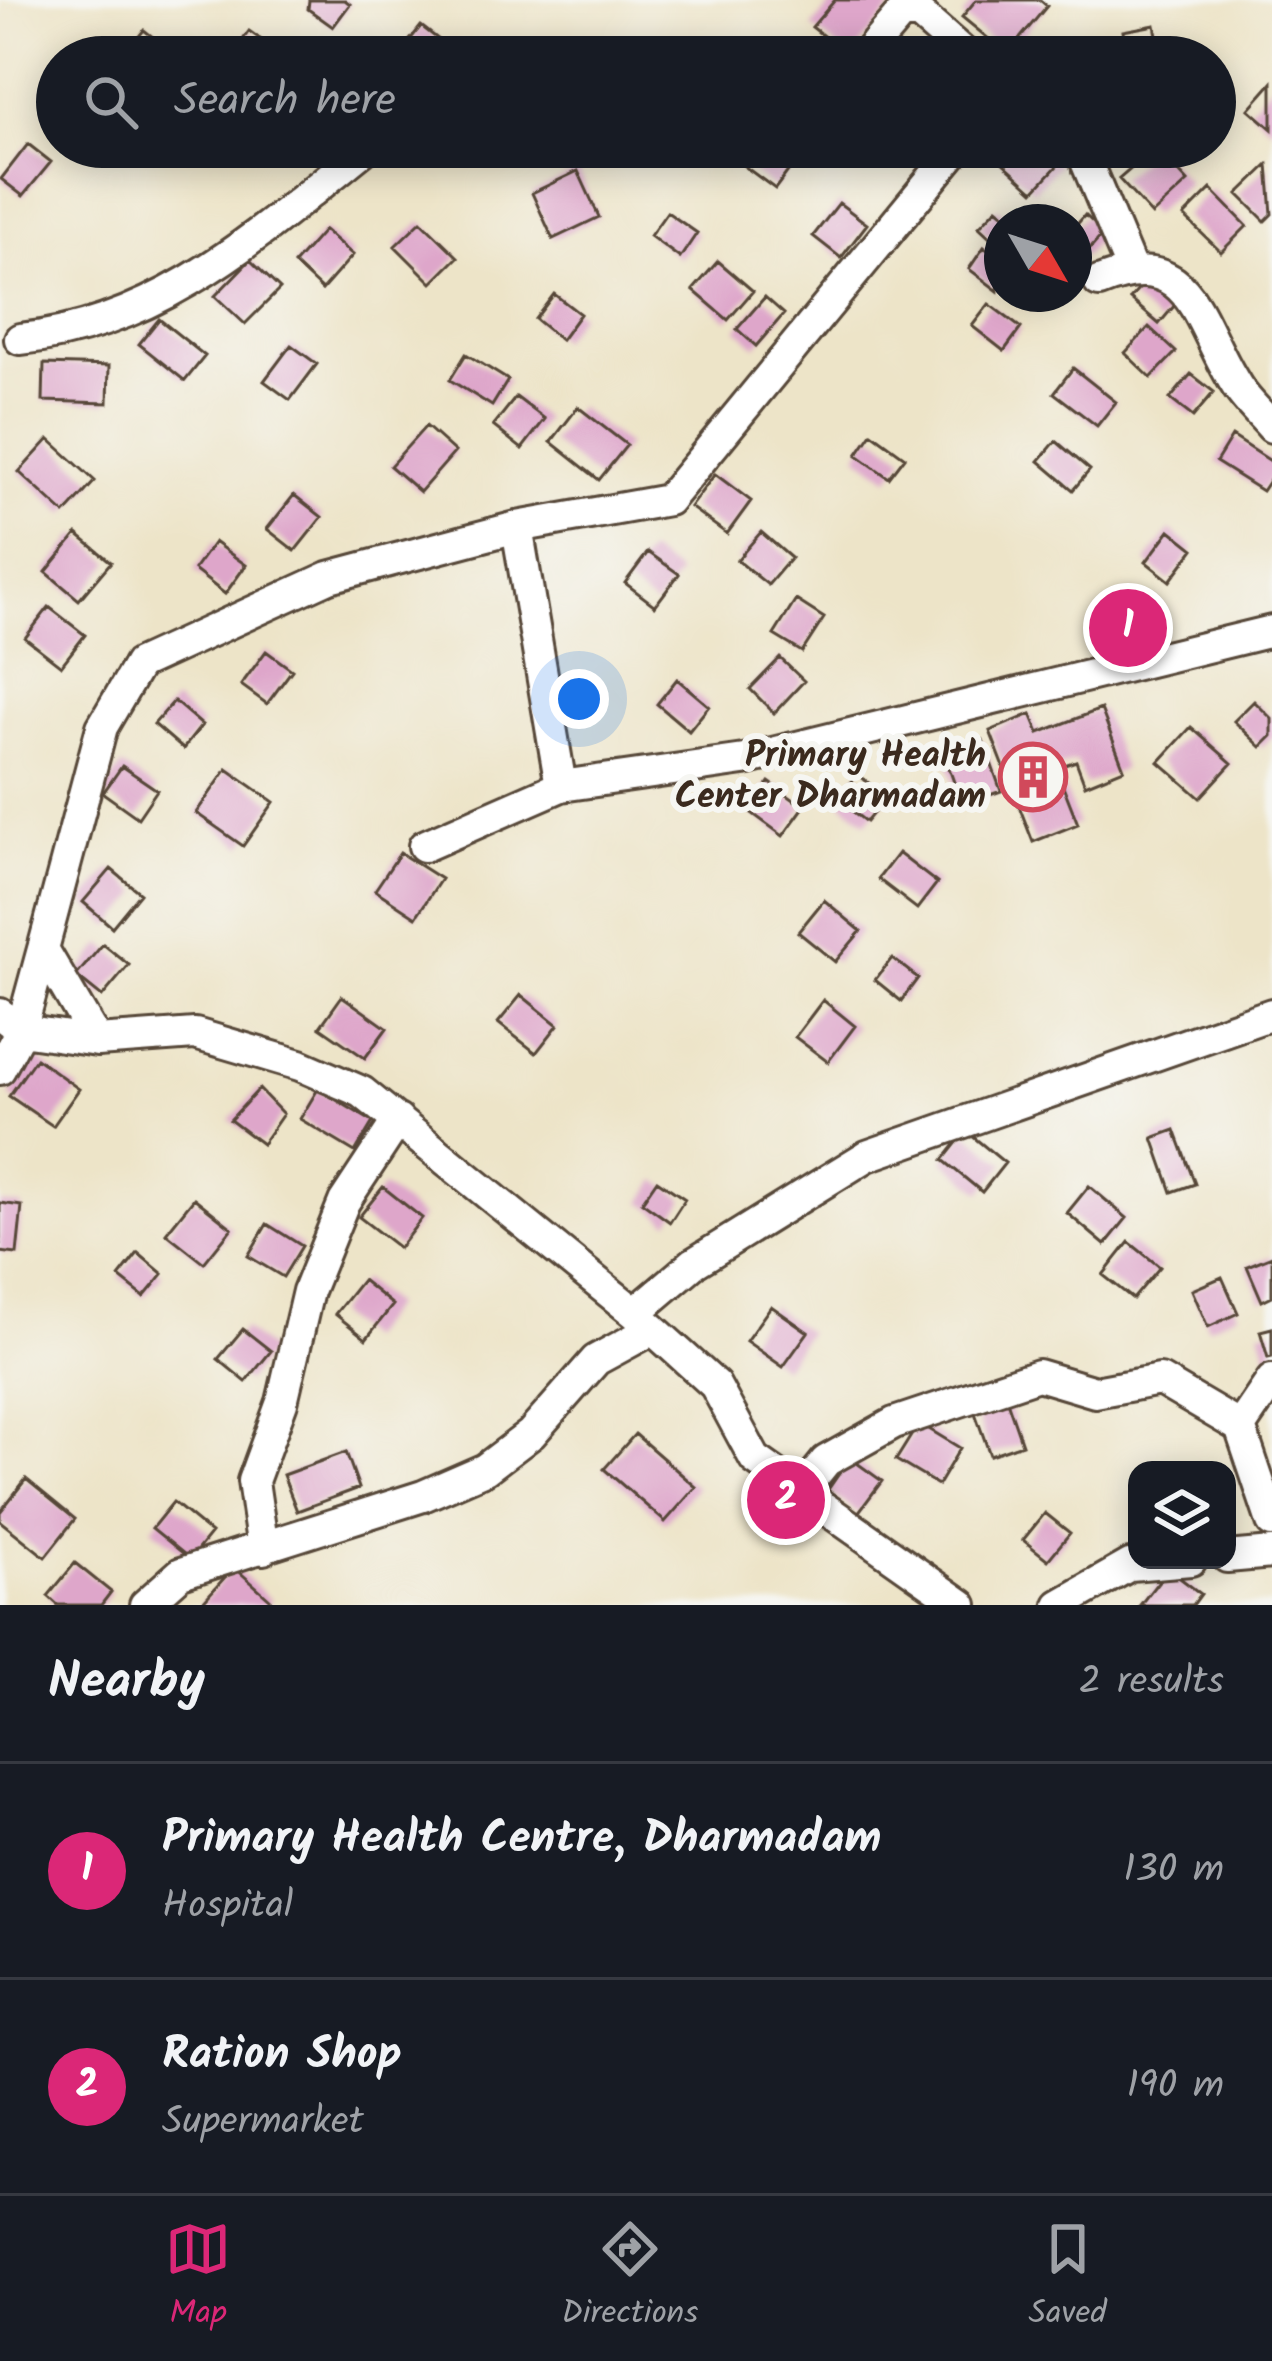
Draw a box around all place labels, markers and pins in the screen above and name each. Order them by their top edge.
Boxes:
pin: 1 [1089,583,1167,673]
place label: Primary Health Center Dharmadam [675,728,986,826]
building icon: Primary Health Center Dharmadam [998,742,1068,812]
pin: 2 [747,1455,825,1545]

